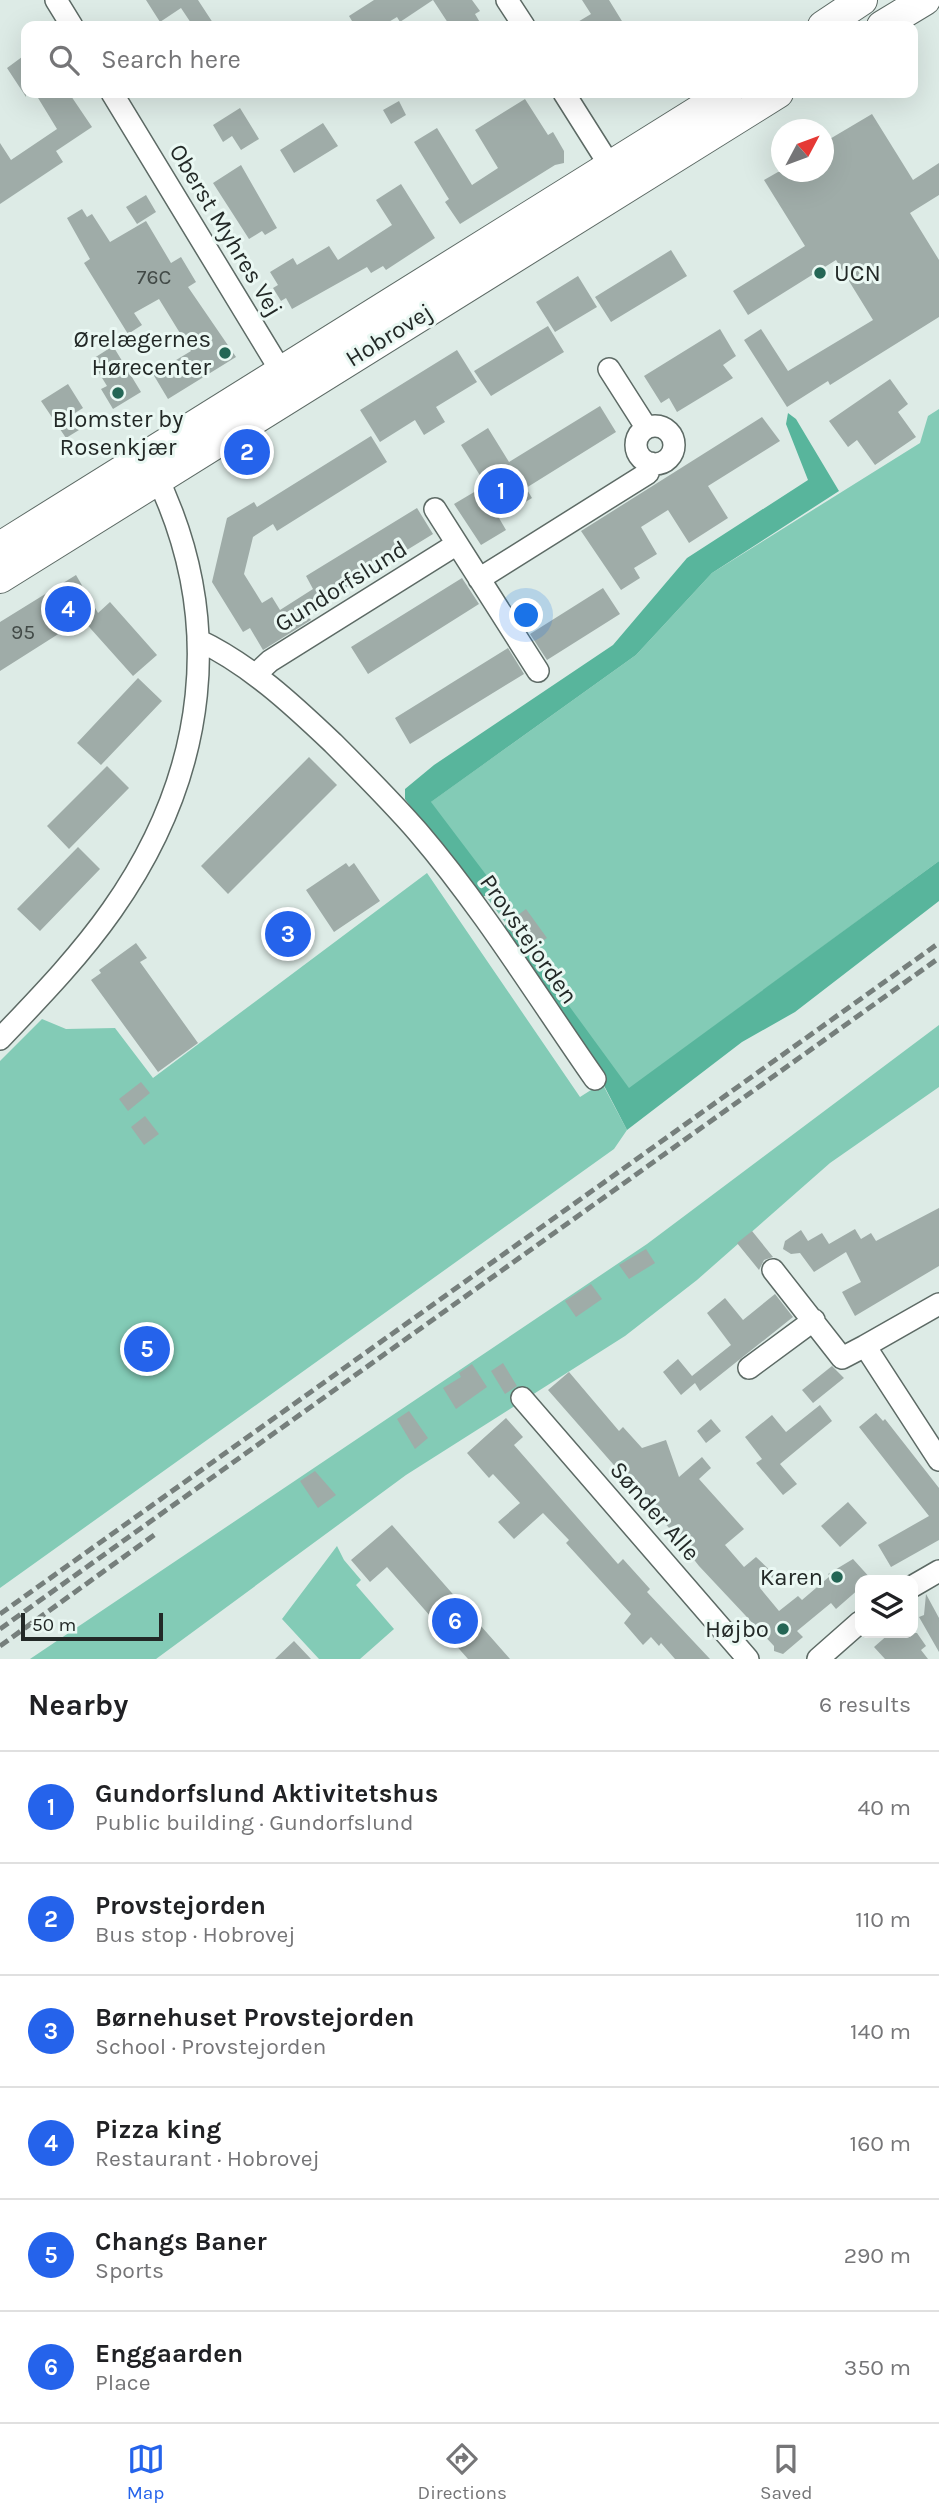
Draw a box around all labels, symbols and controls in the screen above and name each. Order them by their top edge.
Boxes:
search box [21,21,918,98]
icon: search [45,41,83,79]
text: Search here [101,44,241,75]
north arrow [771,119,834,182]
street label: Oberst Myhres Vej [164,139,288,321]
place label: UCN [834,259,881,287]
house number: 76C [137,265,171,289]
marker: UCN [812,265,828,281]
street label: Hobrovej [340,297,438,373]
place label: Ørelægernes Hørecenter [73,325,211,381]
marker: Ørelægernes Hørecenter [217,345,233,361]
marker: Blomster by Rosenkjær [110,385,126,401]
place label: Blomster by Rosenkjær [53,405,183,461]
pin: 2 [224,426,270,478]
pin: 1 [478,465,524,517]
street label: Gundorfslund [270,534,412,638]
pin: 4 [45,583,91,635]
your location [509,598,543,632]
house number: 95 [11,620,35,644]
street label: Provstejorden [474,869,584,1009]
pin: 3 [265,908,311,960]
pin: 5 [124,1323,170,1375]
street label: Sønder Alle [604,1456,706,1566]
place label: Karen [760,1563,823,1591]
marker: Karen [829,1569,845,1585]
map controls [855,1575,918,1638]
button: layers [855,1575,918,1638]
pin: 6 [432,1595,478,1647]
scale bar [21,1610,163,1642]
text: 50 m [32,1614,76,1636]
place label: Højbo [705,1615,769,1643]
marker: Højbo [775,1621,791,1637]
text: Nearby [28,1687,128,1723]
text: 6 results [819,1691,911,1718]
text: Gundorfslund Aktivitetshus [95,1778,439,1809]
text: 1 [47,1794,55,1821]
text: 40 m [858,1794,911,1821]
text: Public building · Gundorfslund [95,1809,414,1836]
text: Provstejorden [95,1890,266,1921]
text: 2 [44,1906,58,1933]
text: 110 m [855,1906,911,1933]
text: Bus stop · Hobrovej [95,1921,296,1948]
text: Børnehuset Provstejorden [95,2002,414,2033]
text: 3 [44,2018,58,2045]
text: 140 m [850,2018,911,2045]
text: School · Provstejorden [95,2033,326,2060]
text: Pizza king [95,2114,221,2145]
text: 4 [44,2130,58,2157]
text: 160 m [850,2130,911,2157]
text: Restaurant · Hobrovej [95,2145,320,2172]
text: Changs Baner [95,2226,267,2257]
text: 5 [44,2242,58,2269]
text: 290 m [844,2242,911,2269]
text: Sports [95,2257,164,2284]
text: Enggaarden [95,2338,243,2369]
text: 6 [44,2354,58,2381]
text: 350 m [844,2354,911,2381]
text: Place [95,2369,151,2396]
tab: Map [127,2440,165,2504]
tab: Directions [418,2440,507,2504]
tab: Saved [760,2440,812,2504]

